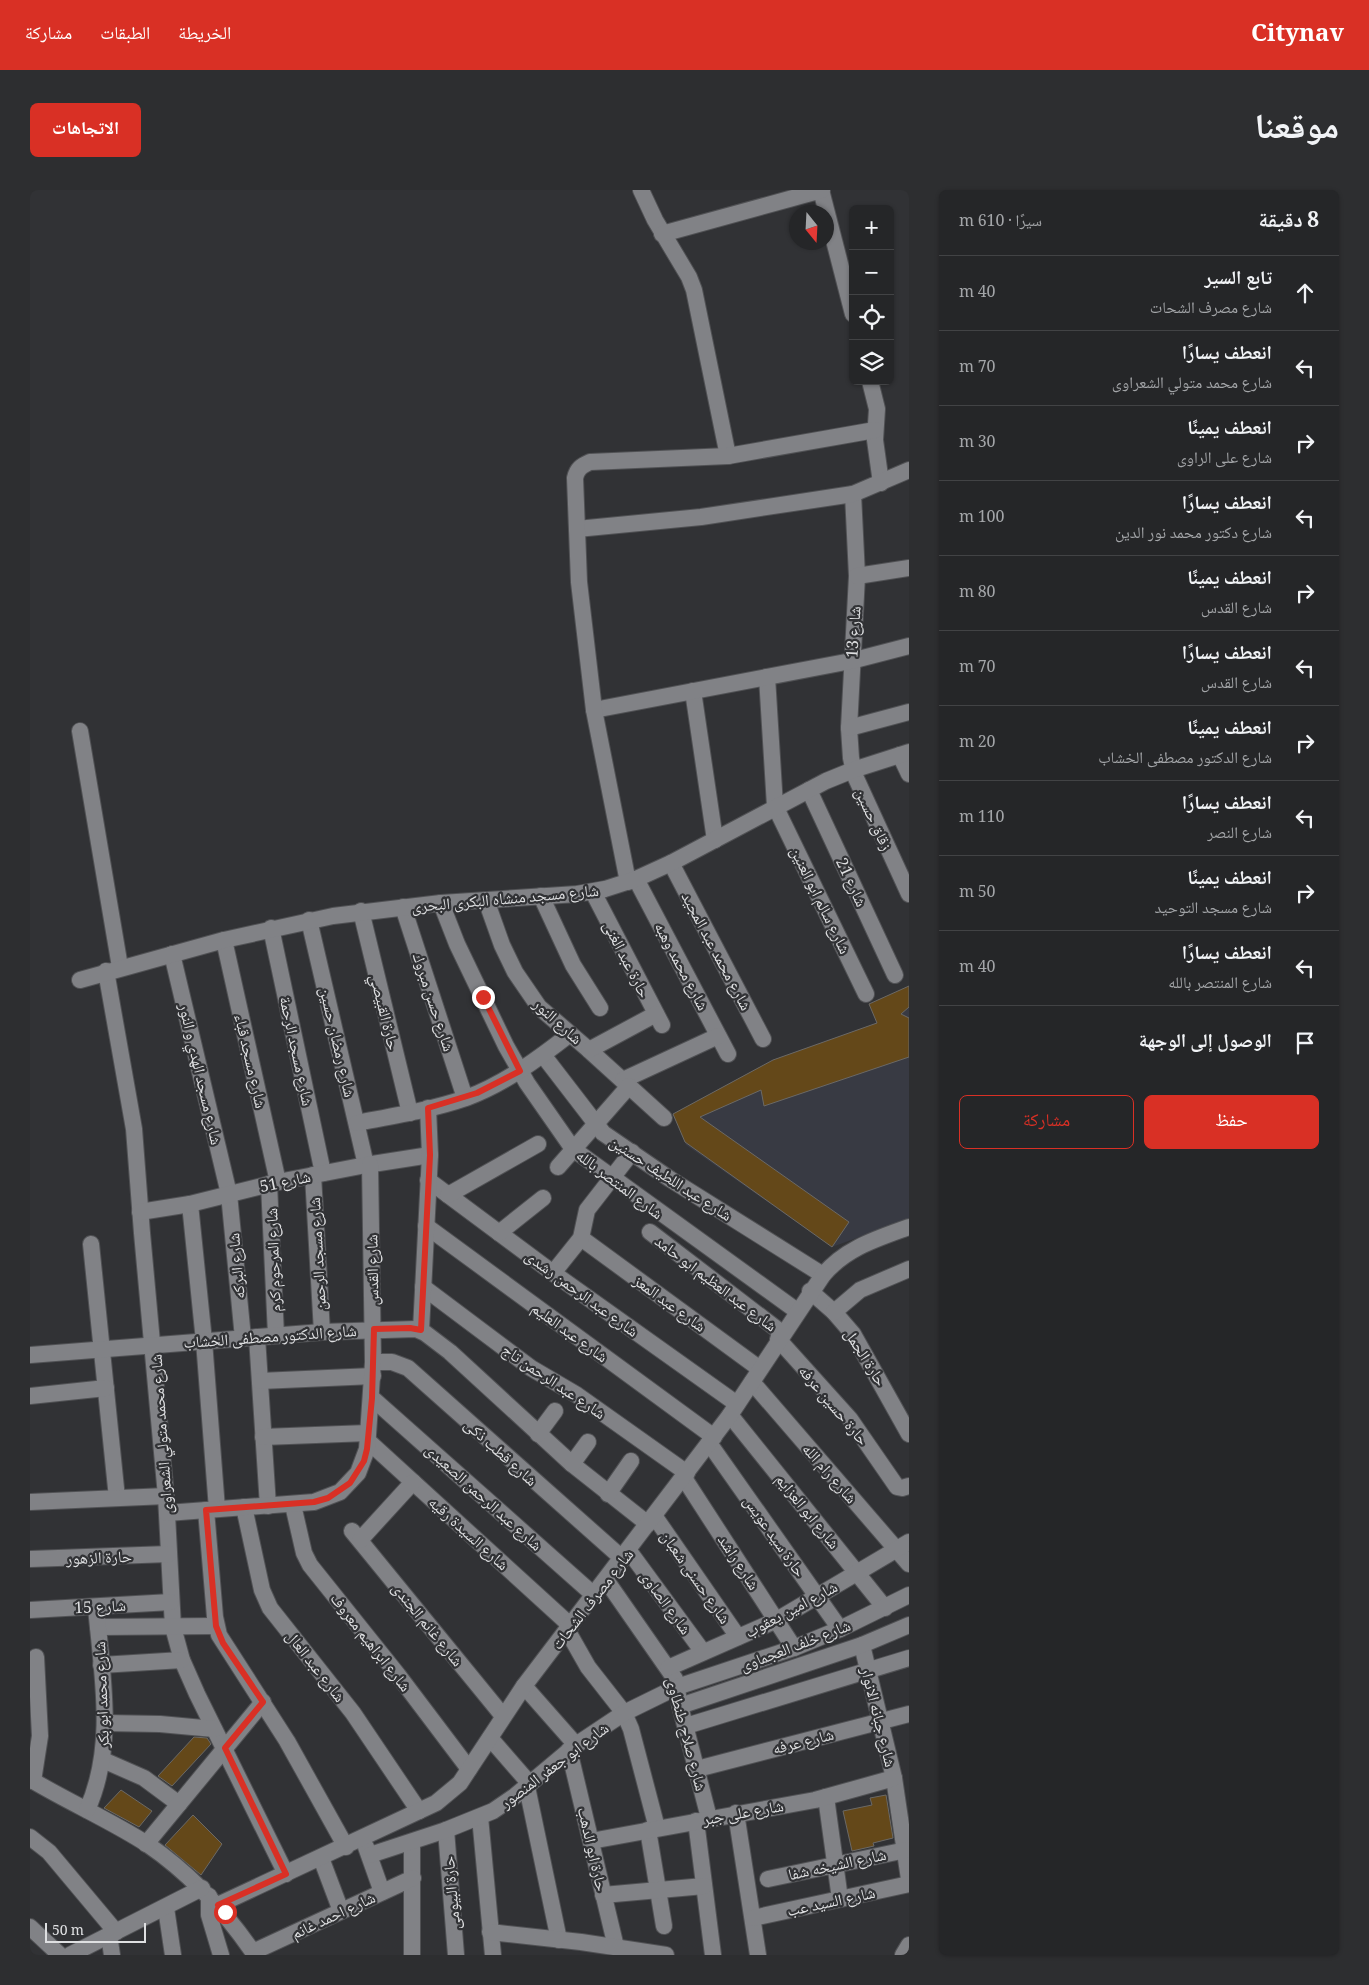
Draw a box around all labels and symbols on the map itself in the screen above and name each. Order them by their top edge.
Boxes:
north arrow [789,205,834,250]
street label: شارع 13 [840,605,871,659]
street label: زقاق حسين [845,784,898,856]
street label: شارع سالم ابو العنين [781,843,856,959]
street label: شارع 21 [827,854,873,912]
street label: شارع مسجد منشاه البكرى البحرى [410,879,600,922]
street label: شارع محمد عبد المجيد [672,888,758,1016]
street label: حارة عبد الغنى [594,917,656,1004]
street label: شارع محمد وهبه [645,918,715,1016]
street label: شارع حسن مبروك [403,950,460,1056]
street label: حارة القبيصي [360,972,405,1054]
street label: شارع رمضان حسين [310,985,361,1101]
route end [472,986,495,1009]
street label: شارع النور [524,992,587,1053]
street label: شارع مسجد الرحمة [270,994,319,1109]
street label: شارع مسجد الهدي و النور [169,1000,228,1148]
street label: شارع مسجد قباء [225,1012,273,1111]
street label: شارع عبد اللطيف حسنين [603,1130,737,1230]
street label: شارع المنتصر بالله [569,1144,668,1228]
street label: شارع 51 [257,1165,314,1202]
street label: شارع مسجد الرحمن [303,1197,336,1311]
street label: شارع المرحوم كرم [260,1207,291,1312]
street label: شارع عبد العظيم ابو حامد [647,1230,782,1340]
street label: شارع البركه [222,1232,255,1300]
street label: شارع القدس [360,1234,389,1306]
street label: شارع عبد الرحمن رشدى [518,1244,643,1346]
street label: شارع عبد المعز [626,1269,711,1341]
street label: شارع عبد العليم [524,1297,613,1371]
street label: شارع الدكتور مصطفى الخشاب [183,1319,358,1358]
street label: حارة الجمل [835,1324,892,1393]
street label: شارع عبد الرحمن تاج [495,1338,610,1428]
street label: شارع محمد متولي الشعراوى [144,1353,183,1515]
street label: حارة حسين عرفه [790,1360,874,1453]
street label: شارع قطب ذكى [456,1413,542,1495]
street label: شارع عبد الرحمن الصعيدى [417,1438,547,1559]
street label: شارع رام الله [794,1438,862,1511]
street label: شارع ابو العزايم [767,1469,845,1557]
street label: شارع السيدة رقيه [421,1491,514,1579]
street label: حارة سيد عويس [735,1491,811,1584]
street label: شارع حسنى شعبان [652,1526,736,1631]
street label: شارع راشد [709,1530,765,1597]
street label: شارع مصرف الشحات [546,1544,642,1657]
street label: حارة الزهور [65,1545,132,1574]
street label: شارع الصاوى [631,1565,697,1642]
street label: شارع امين يعقوب [741,1575,843,1647]
street label: شارع غانم الجندى [383,1577,469,1674]
street label: شارع ابراهيم معروف [322,1588,417,1699]
street label: شارع 15 [74,1594,127,1623]
street label: شارع خلف العجماوى [736,1614,855,1681]
street label: شارع عبد العال [277,1626,351,1709]
street label: شارع محمد ابو بكر [88,1641,119,1750]
street label: شارع جبانه الانوار [851,1664,902,1770]
street label: شارع صلاح طنطاوى [656,1675,713,1795]
street label: شارع ابو جعفر المنصور [494,1717,616,1818]
street label: شارع عرفه [770,1723,837,1764]
street label: شارع على جبر [700,1794,786,1835]
street label: حارة ابو الدهب [568,1805,613,1894]
street label: شارع الشيخه شفا [786,1843,889,1890]
street label: حارة البيومى [437,1855,470,1931]
street label: شارع السيد عب [785,1881,878,1926]
street label: شارع احمد غانم [287,1886,381,1949]
route start [214,1901,237,1924]
scale bar [45,1920,146,1943]

